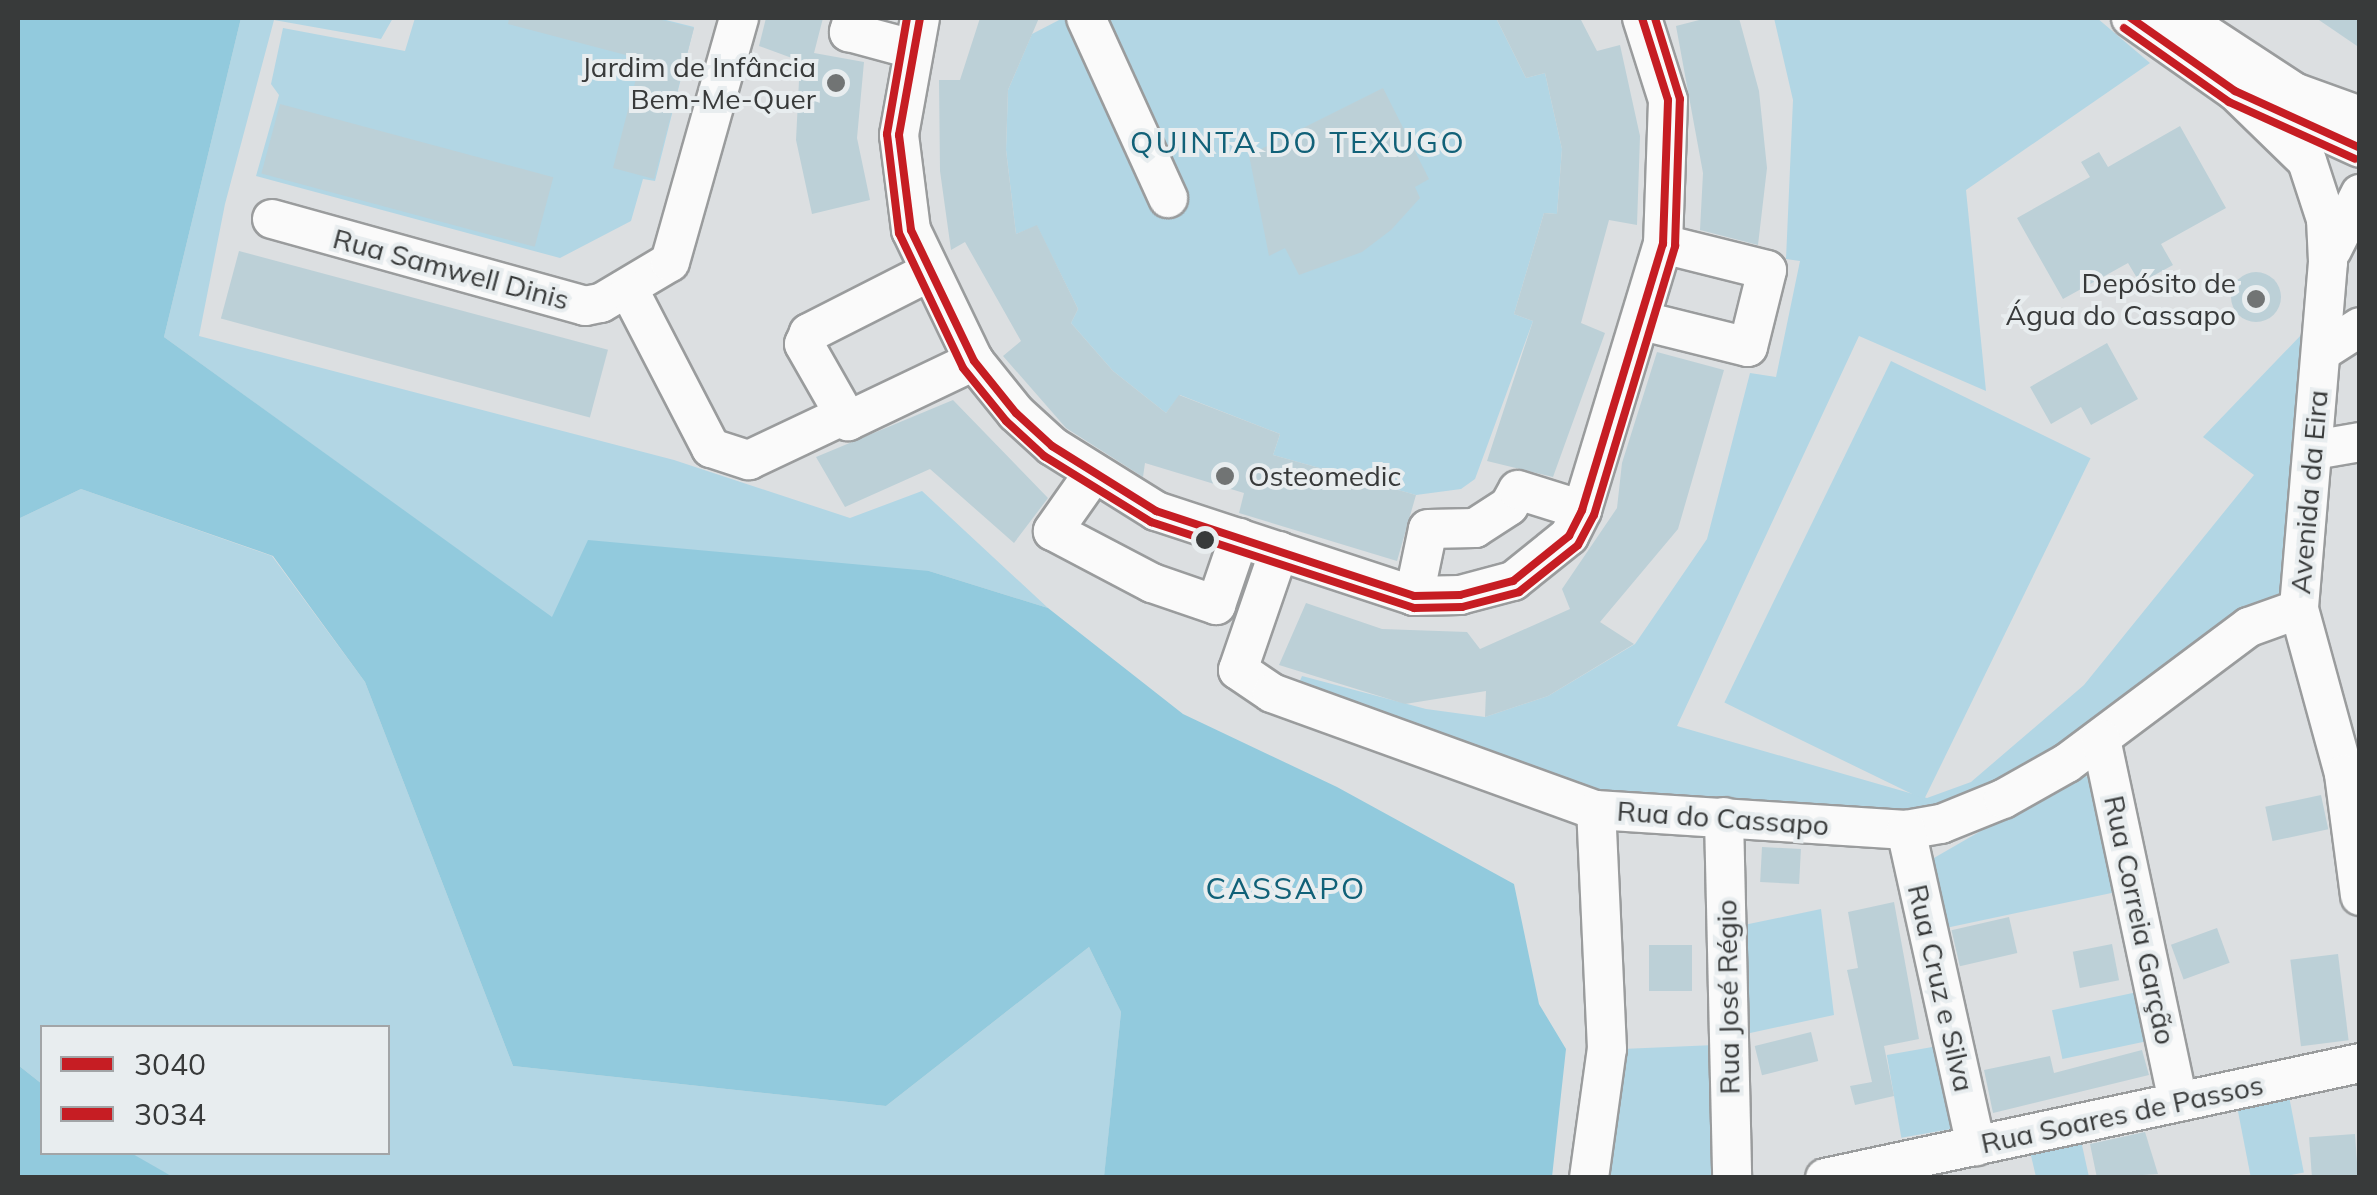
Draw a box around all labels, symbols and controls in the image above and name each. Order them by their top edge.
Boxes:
place label: Jardim de Infância Bem-Me-Quer [582,50,816,116]
marker: Jardim de Infância Bem-Me-Quer [825,72,847,94]
district label: QUINTA DO TEXUGO [1130,124,1466,160]
street label: Rua Samwell Dinis [329,221,573,317]
place label: Depósito de Água do Cassapo [2005,266,2236,332]
marker: Depósito de Água do Cassapo [2245,288,2267,310]
street label: Avenida da Eira [2283,389,2335,595]
place label: Osteomedic [1248,459,1401,493]
marker: Osteomedic [1212,463,1238,489]
unlabelled marker [1195,530,1215,550]
street label: Rua Correia Garção [2097,792,2183,1048]
street label: Rua do Cassapo [1616,794,1830,842]
district label: CASSAPO [1205,870,1367,906]
street label: Rua Cruz e Silva [1901,881,1981,1095]
street label: Rua José Régio [1710,899,1746,1095]
legend [40,1025,390,1155]
text: 3040 [134,1045,206,1083]
street label: Rua Soares de Passos [1978,1068,2266,1160]
text: 3034 [134,1095,206,1133]

